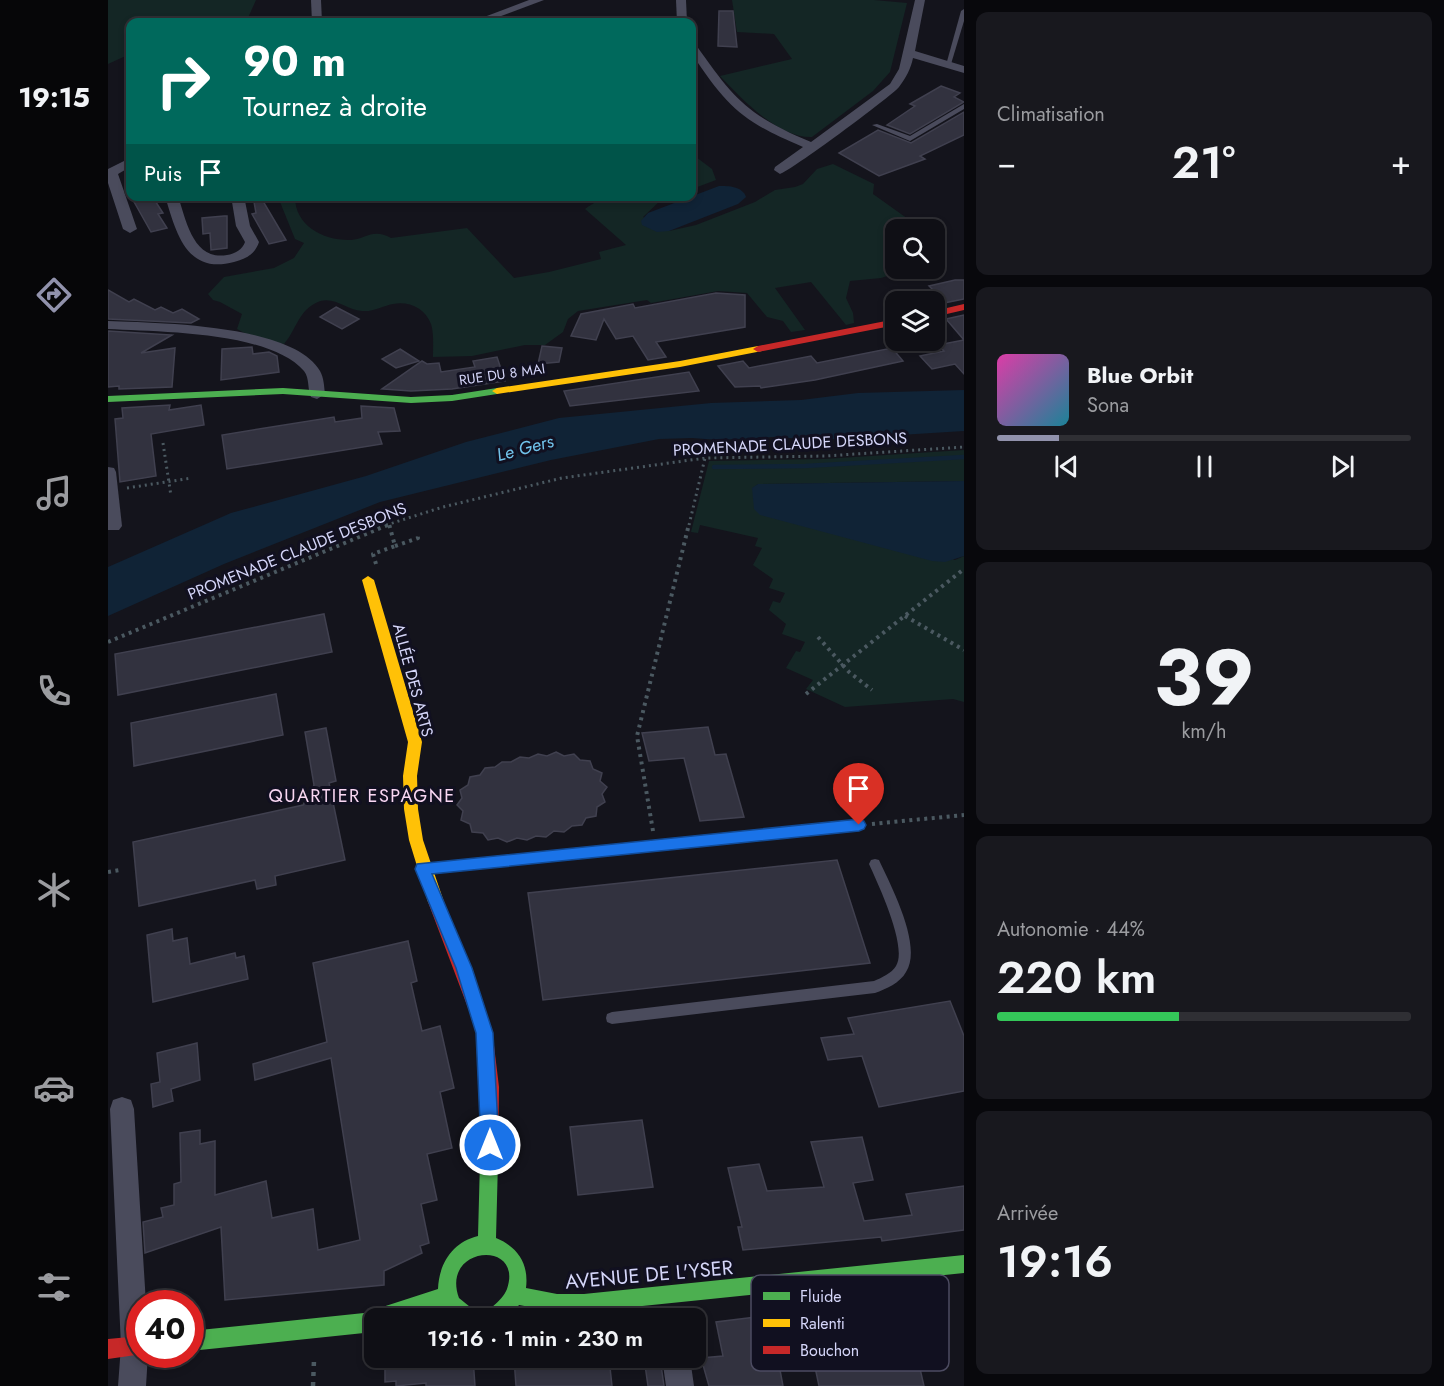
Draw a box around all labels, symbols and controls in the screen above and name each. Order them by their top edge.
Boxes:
text: 90 m [243,31,346,92]
icon: right [144,42,222,120]
text: 19:15 [18,78,90,117]
text: Tournez à droite [243,87,427,126]
text: Climatisation [997,100,1105,129]
text: 21° [1172,130,1235,195]
text: − [997,139,1016,186]
text: + [1391,139,1411,186]
icon: arrive [194,156,227,189]
text: Puis [144,157,182,189]
map controls [885,219,945,351]
button: search [885,219,945,279]
icon: directions [33,274,75,316]
button: layers [885,291,945,351]
street label: RUE DU 8 MAI [458,358,546,390]
text: Blue Orbit [1087,359,1193,391]
text: Sona [1087,391,1129,420]
street label: PROMENADE CLAUDE DESBONS [672,426,908,462]
water label: Le Gers [494,428,557,468]
icon: previous [1050,450,1083,483]
icon: pause [1188,450,1221,483]
icon: next [1326,450,1359,483]
icon: music [33,472,75,514]
street label: PROMENADE CLAUDE DESBONS [184,496,410,606]
street label: ALLÉE DES ARTS [387,621,439,739]
text: 39 [1154,622,1254,734]
icon: phone [33,670,75,712]
text: km/h [1181,717,1227,746]
pin [833,763,884,825]
icon: arrive [842,772,875,805]
district label: QUARTIER ESPAGNE [268,783,456,809]
icon: climate [33,869,75,911]
text: Autonomie · 44% [997,915,1145,944]
text: 220 km [997,945,1156,1010]
icon: car [33,1067,75,1109]
position arrow [458,1113,522,1177]
text: Arrivée [997,1199,1058,1228]
text: 19:16 [997,1229,1113,1294]
street label: AVENUE DE L'YSER [564,1253,734,1297]
icon: filters [33,1266,75,1308]
legend [751,1275,949,1371]
text: Fluide [800,1285,842,1308]
speed limit sign: 40 [126,1290,204,1368]
text: Ralenti [800,1312,845,1335]
text: 19:16 · 1 min · 230 m [427,1322,643,1354]
text: Bouchon [800,1339,859,1362]

